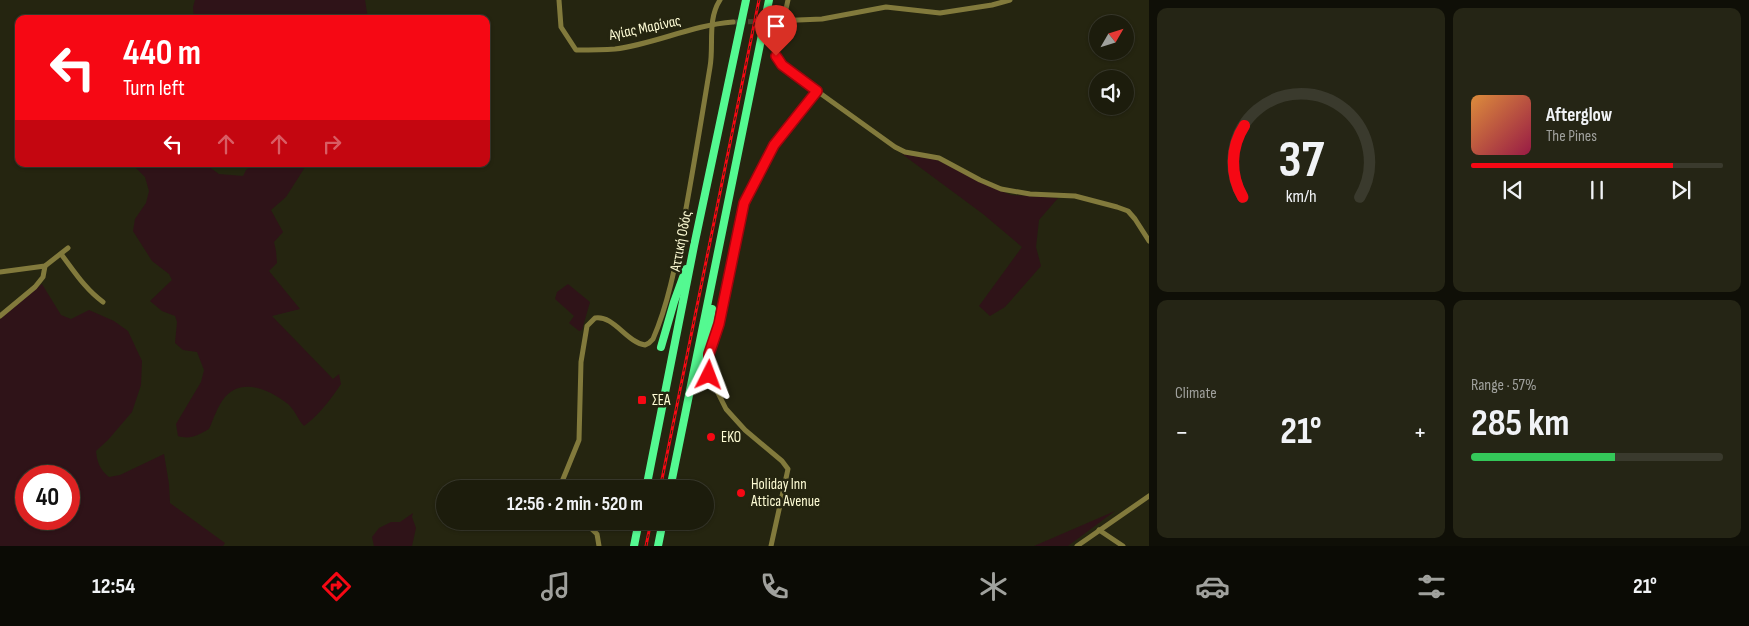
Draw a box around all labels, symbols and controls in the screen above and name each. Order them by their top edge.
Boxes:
pin [755,5,797,56]
street label: Αγίας Μαρίνας [606,11,683,45]
icon: arrive [762,12,790,40]
north arrow [1089,15,1134,60]
map controls [1089,15,1134,115]
text: 440 m [123,32,201,75]
icon: left [40,35,105,100]
button: sound [1089,70,1134,115]
text: Turn left [123,75,185,102]
text: Afterglow [1546,104,1612,127]
text: The Pines [1546,127,1597,146]
text: 37 [1278,129,1324,192]
icon: left [159,130,187,158]
icon: ahead [212,130,240,158]
icon: ahead [265,130,293,158]
icon: right [318,130,346,158]
icon: previous [1499,176,1527,204]
icon: pause [1583,176,1611,204]
icon: next [1667,176,1695,204]
text: km/h [1286,186,1316,207]
street label: Αττική Οδός [666,209,696,274]
position arrow [682,348,734,400]
text: Range · 57% [1471,376,1537,395]
text: Climate [1175,384,1217,403]
place label: ΣΕΑ [652,391,671,410]
marker: ΣΕΑ [636,394,648,406]
text: 285 km [1471,401,1569,446]
text: 21° [1280,409,1322,454]
text: − [1175,416,1189,449]
text: + [1413,416,1427,449]
place label: EKO [721,428,741,447]
marker: EKO [705,431,717,443]
speed limit sign: 40 [15,465,80,530]
place label: Holiday Inn Attica Avenue [750,475,820,511]
marker: Holiday Inn Attica Avenue [735,487,747,499]
text: 12:56 · 2 min · 520 m [507,493,643,516]
icon: directions [319,569,354,604]
icon: music [538,569,573,604]
icon: phone [757,569,792,604]
icon: climate [976,569,1011,604]
icon: car [1195,569,1230,604]
icon: filters [1414,569,1449,604]
text: 12:54 [92,573,135,600]
text: 21° [1633,573,1657,600]

